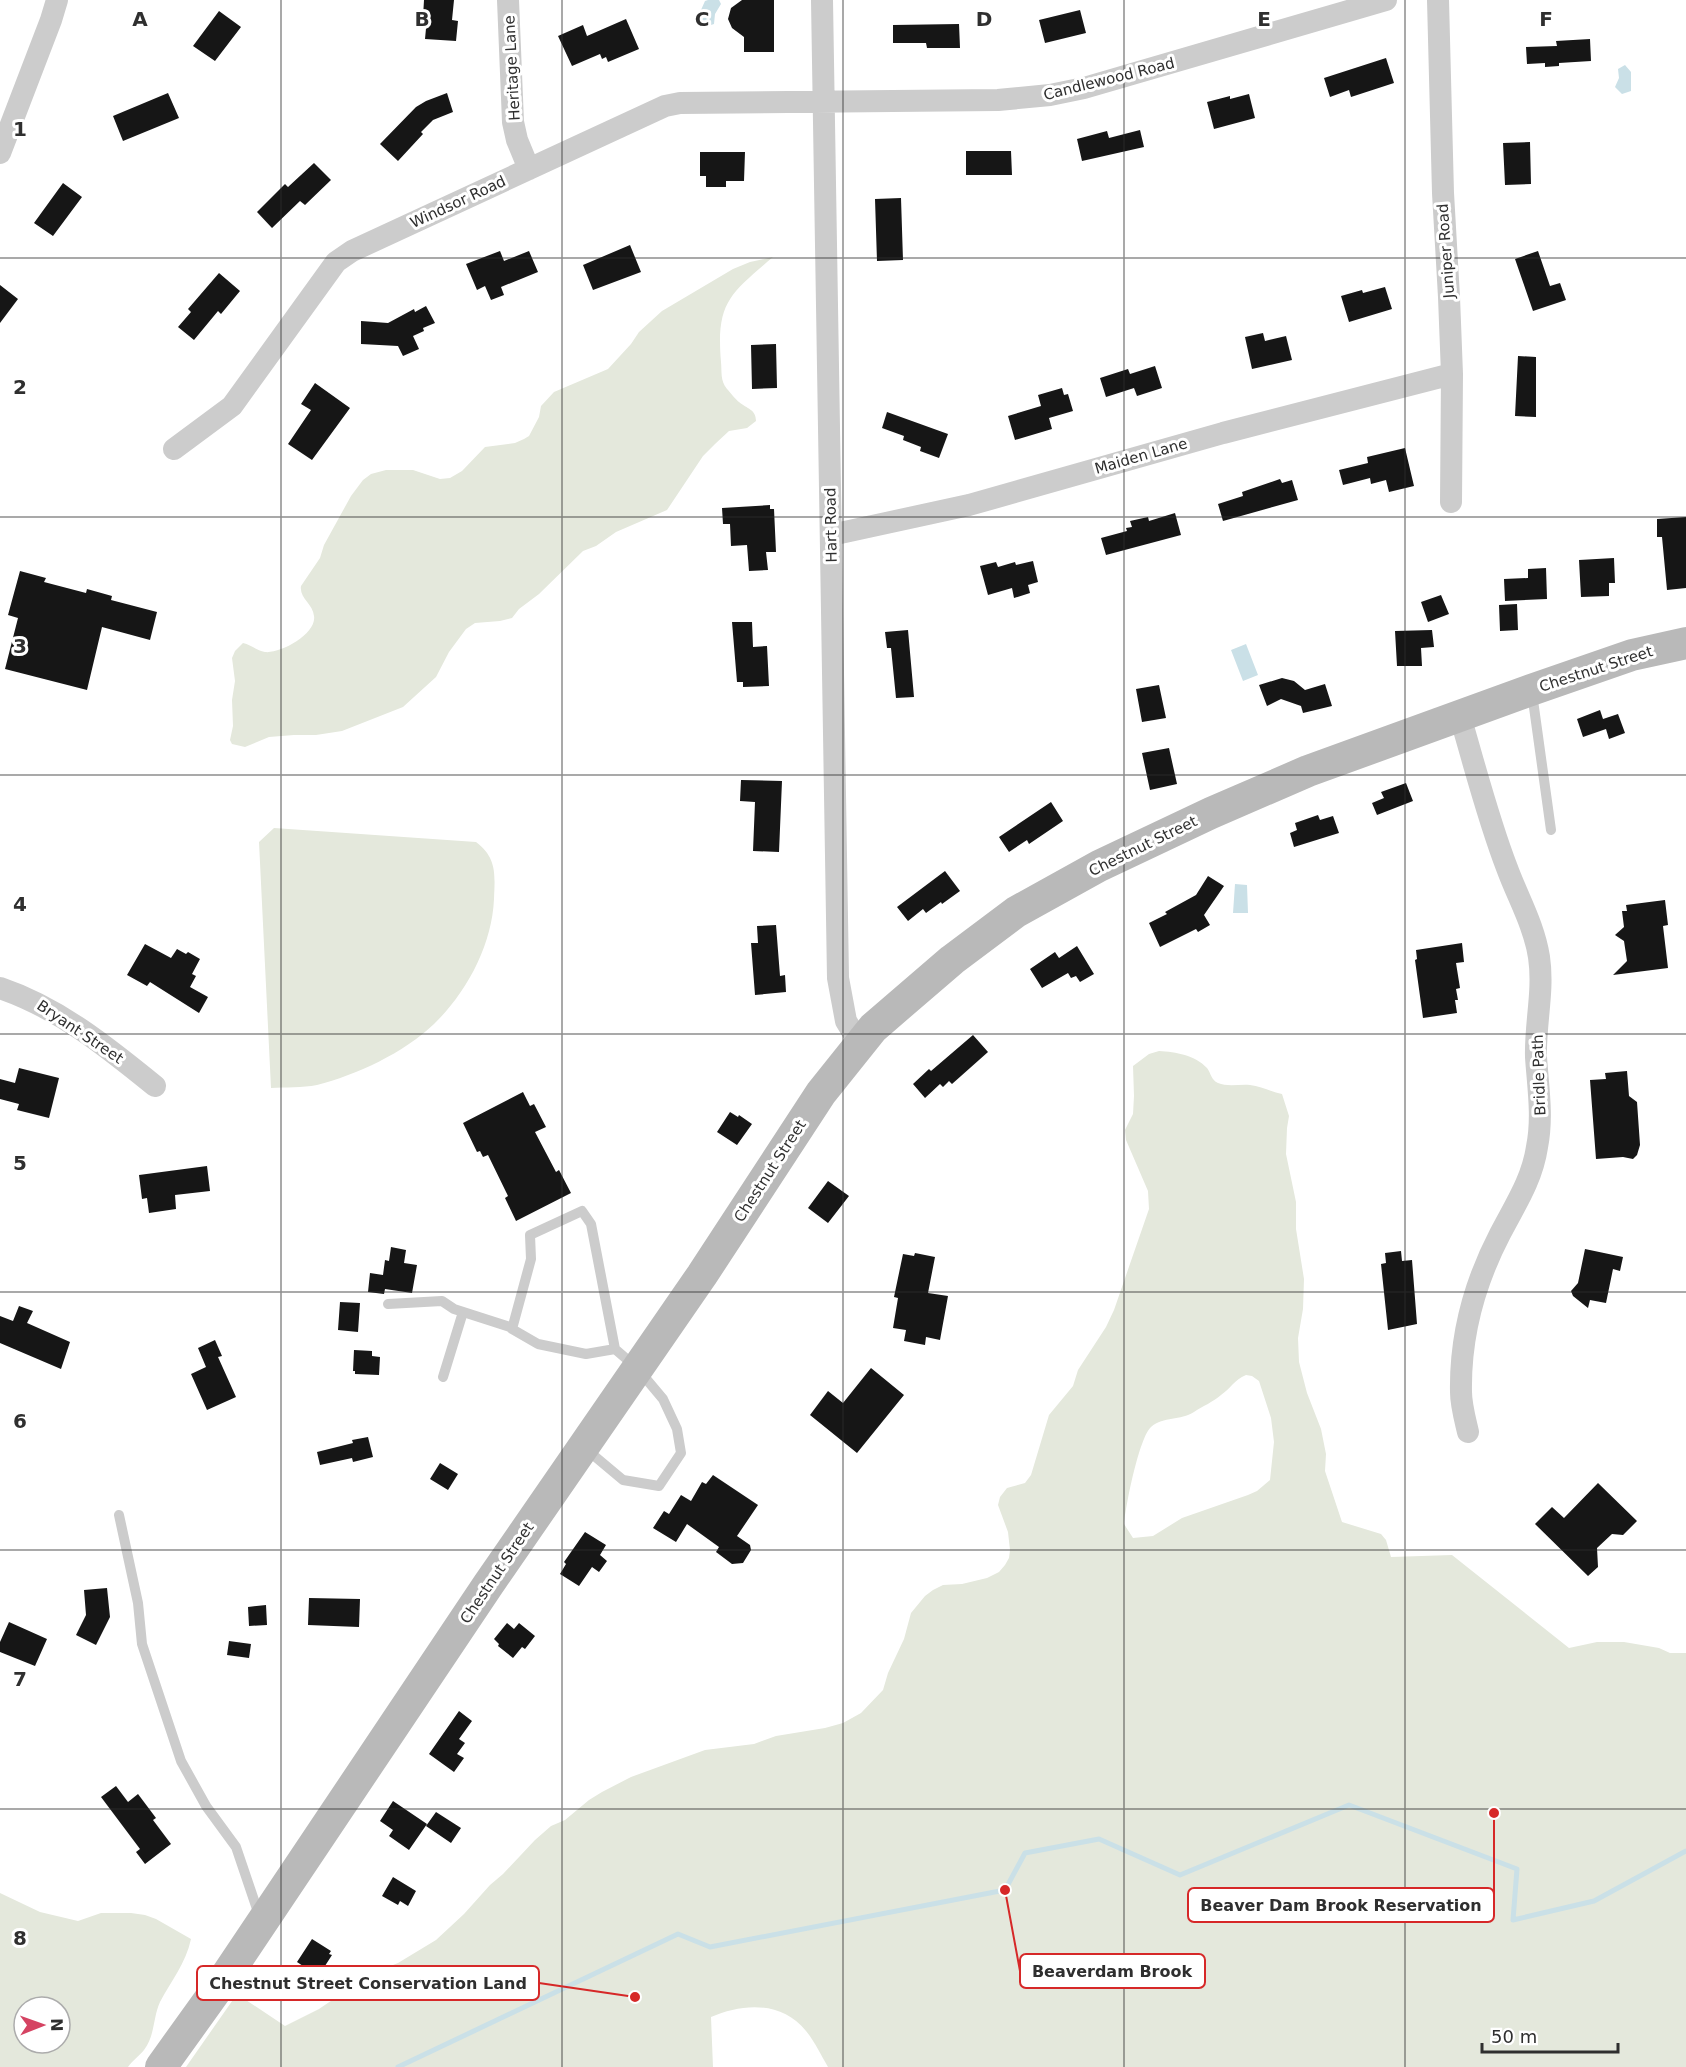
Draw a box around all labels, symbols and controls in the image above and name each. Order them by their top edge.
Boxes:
text: A [132,7,148,31]
text: B [414,7,430,31]
text: C [695,7,709,31]
text: D [976,7,992,31]
text: E [1257,7,1271,31]
text: F [1539,7,1553,31]
street label: Heritage Lane [500,15,524,121]
street label: Candlewood Road [1041,54,1177,104]
text: 1 [13,117,27,141]
street label: Windsor Road [407,172,509,232]
street label: Juniper Road [1434,203,1458,300]
text: 2 [13,375,27,399]
street label: Maiden Lane [1093,434,1189,478]
street label: Hart Road [821,487,841,563]
text: 3 [13,634,27,658]
street label: Chestnut Street [1537,642,1655,696]
street label: Chestnut Street [1086,812,1200,880]
text: 4 [13,892,27,916]
street label: Bryant Street [33,997,127,1068]
street label: Bridle Path [1529,1034,1549,1116]
street label: Chestnut Street [730,1116,810,1225]
text: 5 [13,1151,27,1175]
text: 6 [13,1409,27,1433]
street label: Chestnut Street [457,1519,538,1627]
text: 7 [13,1667,27,1691]
callout: Beaver Dam Brook Reservation [1188,1888,1494,1922]
text: Beaver Dam Brook Reservation [1200,1896,1482,1915]
text: 8 [13,1926,27,1950]
callout: Beaverdam Brook [1020,1954,1205,1988]
text: Beaverdam Brook [1032,1962,1192,1981]
callout: Chestnut Street Conservation Land [197,1966,539,2000]
text: Chestnut Street Conservation Land [209,1974,527,1993]
north arrow [12,1995,72,2055]
scale bar [1482,2016,1618,2054]
text: N [47,2018,66,2032]
text: 50 m [1491,2026,1537,2047]

